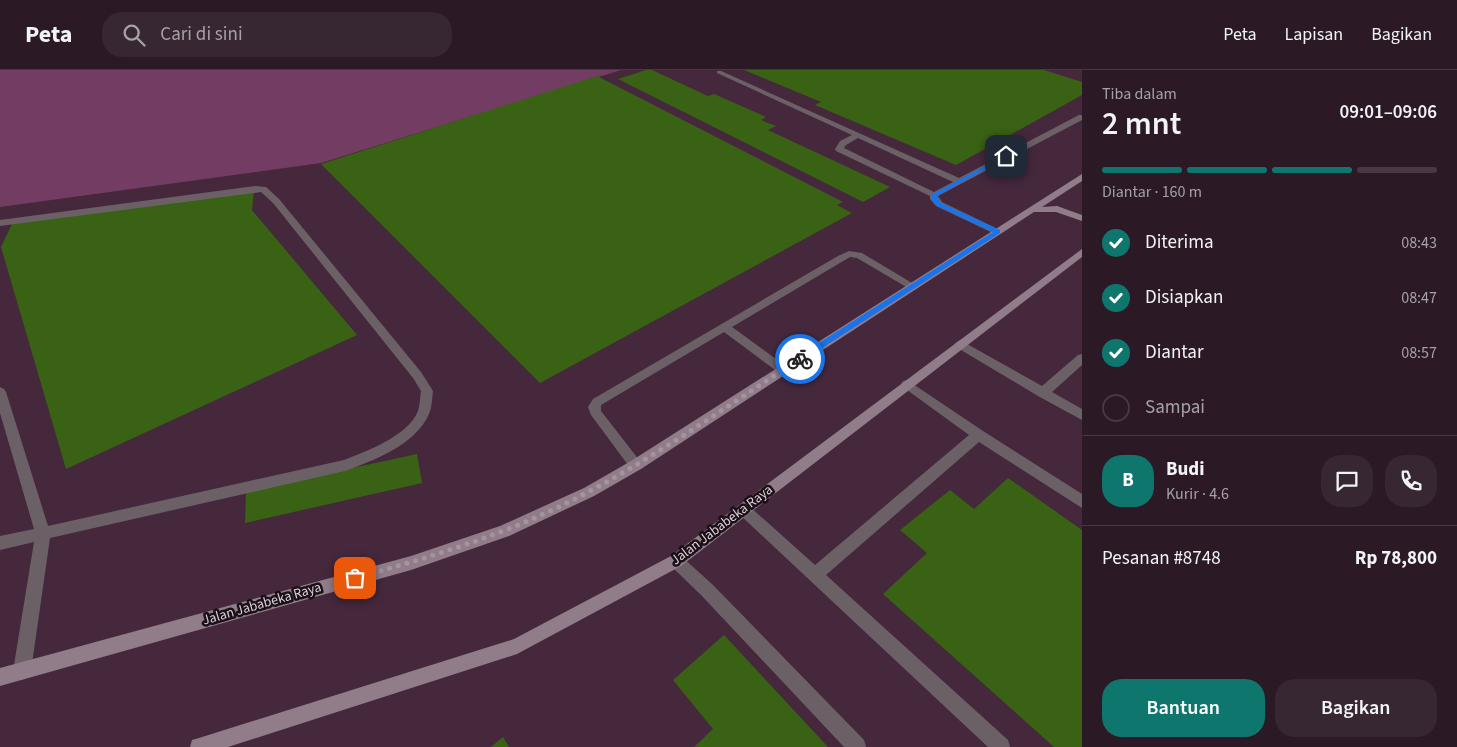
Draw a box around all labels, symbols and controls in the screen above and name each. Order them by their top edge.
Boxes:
search box [102,12,452,57]
text: Peta [25,17,72,52]
icon: search [120,21,148,49]
text: Cari di sini [160,21,243,48]
text: Peta [1223,22,1256,47]
text: Lapisan [1284,22,1343,47]
text: Bagikan [1371,22,1432,47]
text: Tiba dalam [1102,83,1177,105]
text: 09:01–09:06 [1339,99,1437,126]
text: 2 mnt [1102,101,1181,147]
pin [985,135,1027,177]
icon: home [992,142,1020,170]
text: Diantar · 160 m [1102,181,1202,203]
icon: check [1102,229,1130,257]
text: Diterima [1145,229,1214,256]
text: 08:43 [1401,232,1437,254]
icon: check [1102,284,1130,312]
text: Disiapkan [1145,284,1223,311]
text: 08:47 [1401,287,1437,309]
courier [775,334,825,384]
icon: check [1102,339,1130,367]
text: Diantar [1145,339,1204,366]
text: 08:57 [1401,342,1437,364]
icon: bike [786,345,814,373]
text: Sampai [1145,394,1205,421]
button: chat [1321,455,1373,507]
button: phone [1385,455,1437,507]
text: Budi [1166,456,1204,483]
text: B [1122,467,1134,494]
street label: Jalan Jababeka Raya [667,480,777,570]
text: Kurir · 4.6 [1166,483,1229,505]
text: Pesanan #8748 [1102,545,1221,572]
text: Rp 78,800 [1355,545,1437,572]
pin [334,557,376,599]
icon: bag [341,564,369,592]
street label: Jalan Jababeka Raya [200,577,324,631]
button: Bantuan [1102,679,1265,737]
button: Bagikan [1275,679,1437,737]

